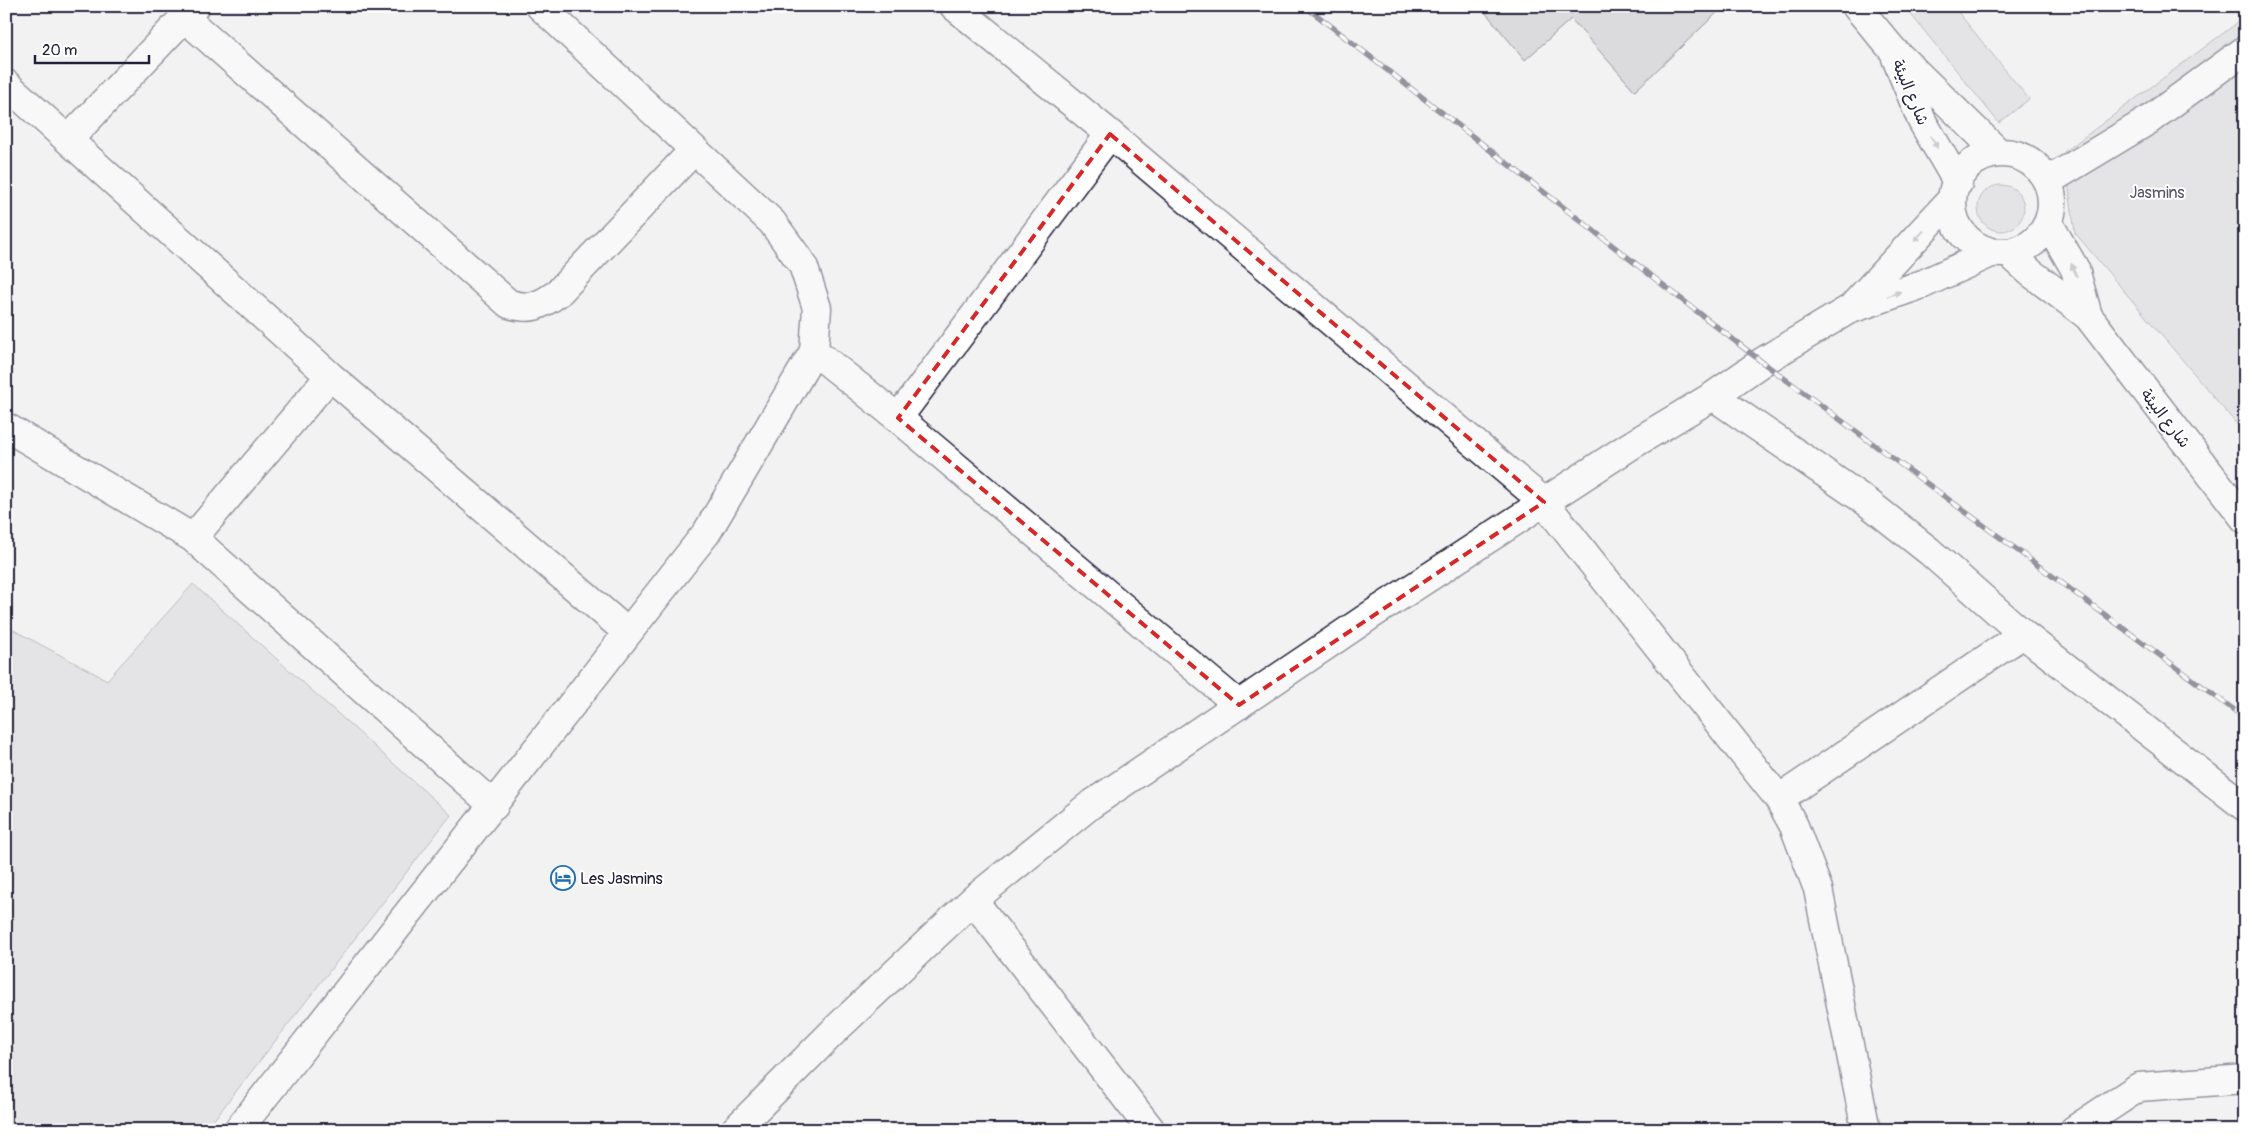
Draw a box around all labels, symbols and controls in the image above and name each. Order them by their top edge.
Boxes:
scale bar [35,32,149,64]
text: 20 m [42,41,77,60]
street label: شارع البيئة [1886,57,1933,129]
one-way arrow [1929,135,1938,148]
park label: Jasmins [2129,183,2185,203]
one-way arrow [1913,230,1924,243]
one-way arrow [2069,263,2077,277]
one-way arrow [1887,290,1902,298]
street label: شارع البيئة [2135,385,2194,453]
hotel icon: Les Jasmins [550,865,576,891]
place label: Les Jasmins [580,869,663,889]

